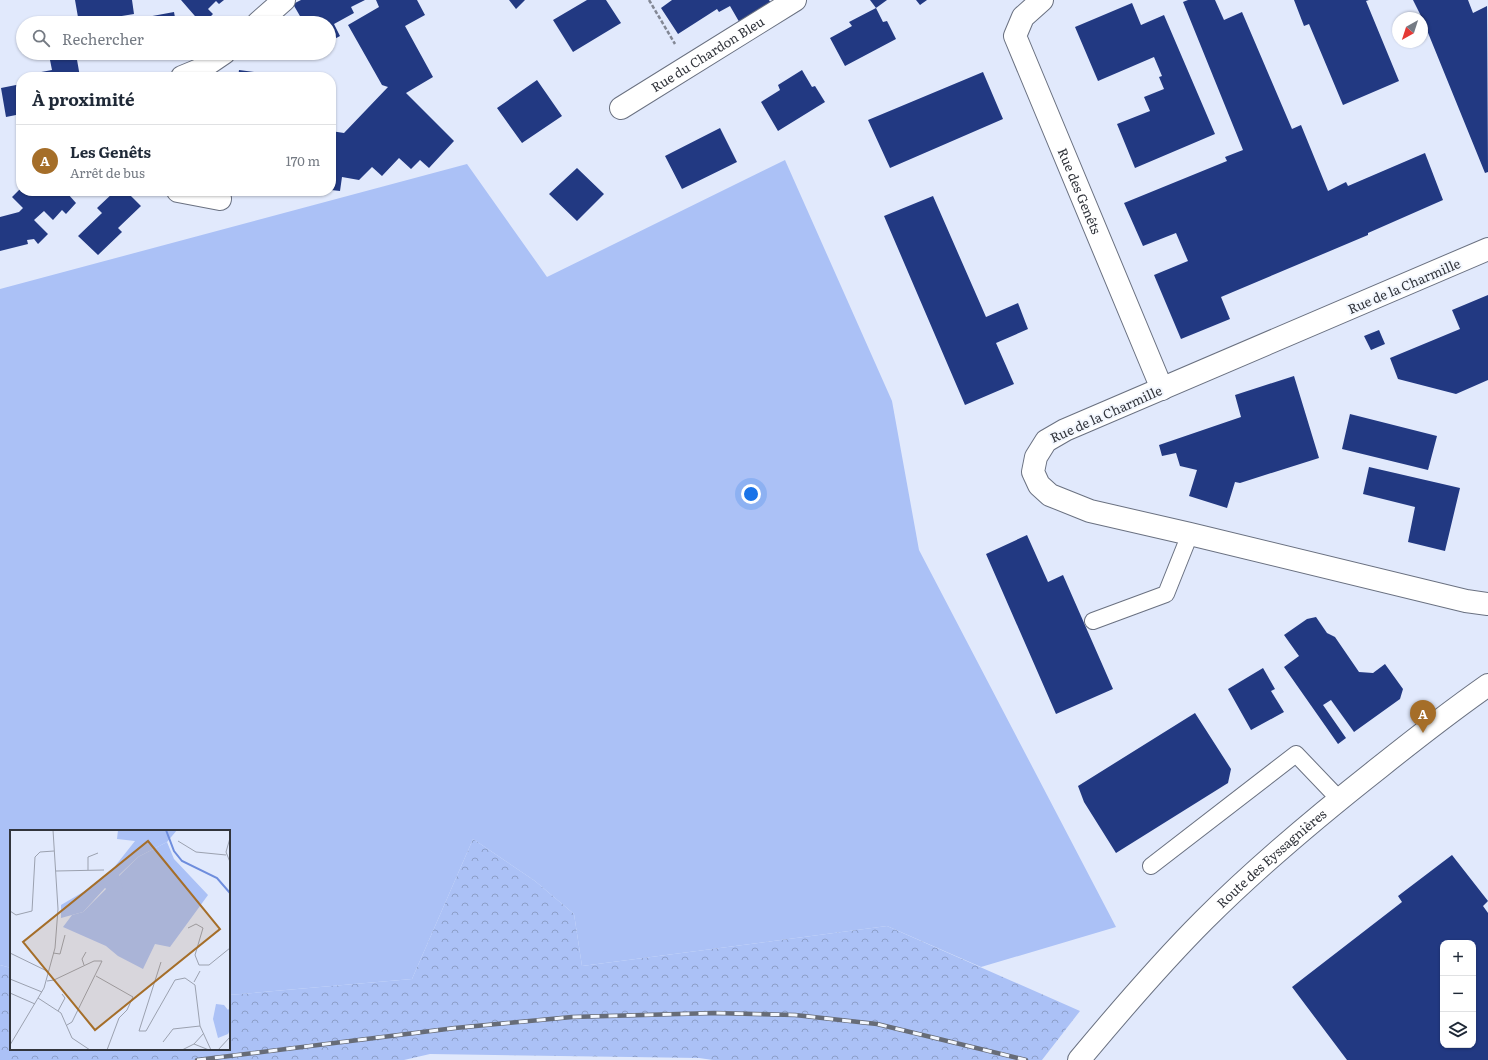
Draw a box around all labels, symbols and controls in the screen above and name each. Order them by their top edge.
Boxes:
street label: Rue du Chardon Bleu [647,11,768,96]
north arrow [1392,12,1428,48]
search box [16,16,336,60]
icon: search [30,27,52,49]
text: Rechercher [62,27,144,50]
text: À proximité [32,86,135,111]
text: Les Genêts [70,140,151,163]
street label: Rue des Genêts [1054,145,1106,237]
text: A [40,151,50,170]
text: 170 m [286,151,320,170]
text: Arrêt de bus [70,163,145,182]
street label: Rue de la Charmille [1345,253,1463,318]
street label: Rue de la Charmille [1047,380,1165,447]
your location [741,484,761,504]
pin: A [1410,700,1436,733]
street label: Route des Eyssagnières [1212,804,1330,912]
inset map [10,830,230,1050]
map controls [1440,940,1476,1048]
button: + [1440,940,1476,976]
button: − [1440,976,1476,1012]
button: layers [1440,1012,1476,1048]

